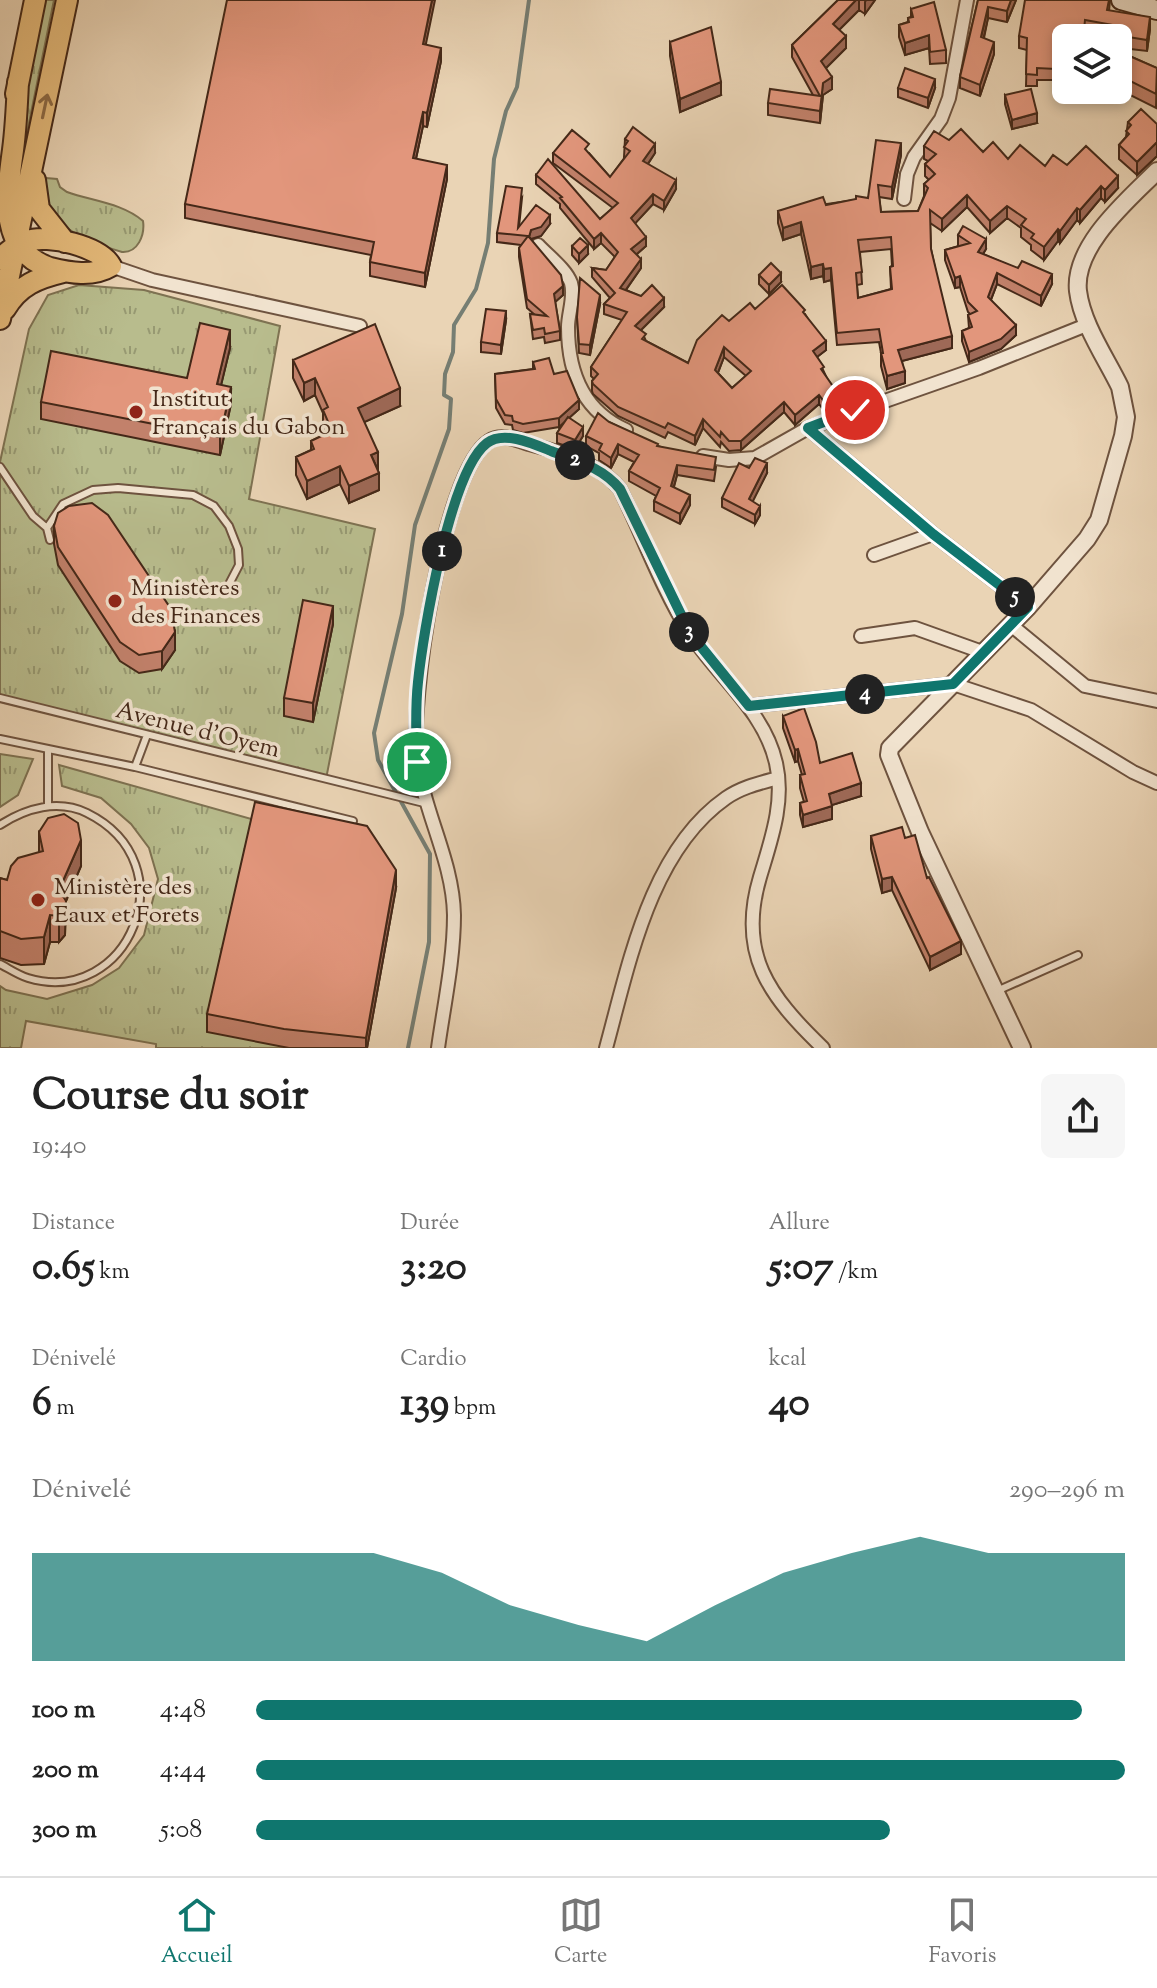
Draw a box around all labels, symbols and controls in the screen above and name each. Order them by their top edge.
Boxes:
map controls [1052,24,1132,104]
button: layers [1052,24,1132,104]
one-way arrow [38,94,53,120]
pin [821,376,889,444]
place label: Institut Français du Gabon [152,383,345,445]
icon: check [833,388,877,432]
marker: Institut Français du Gabon [127,403,145,421]
pin: 2 [555,440,595,480]
text: 2 [570,444,580,476]
pin: 1 [422,531,462,571]
text: 1 [438,535,446,567]
place label: Ministères des Finances [131,572,260,634]
pin: 5 [995,577,1035,617]
text: 5 [1011,581,1019,613]
marker: Ministères des Finances [106,592,124,610]
pin: 3 [669,612,709,652]
text: 3 [685,616,693,648]
pin: 4 [845,674,885,714]
text: 4 [859,678,871,710]
street label: Avenue d'Oyem [112,694,283,768]
pin [383,728,451,796]
icon: arrive [395,740,439,784]
place label: Ministère des Eaux et Forets [54,871,199,933]
marker: Ministère des Eaux et Forets [29,891,47,909]
text: Course du soir [32,1066,309,1129]
button: share [1041,1074,1125,1158]
text: 19:40 [32,1128,87,1165]
text: Distance [32,1208,115,1240]
text: Durée [400,1208,459,1240]
text: Allure [769,1208,830,1240]
text: 0.65 [32,1240,95,1297]
text: 3:20 [400,1240,467,1297]
text: 5:07 [769,1240,834,1297]
text: km [95,1257,130,1289]
text: /km [834,1257,878,1289]
text: Dénivelé [32,1344,116,1376]
text: Cardio [400,1344,466,1376]
text: kcal [769,1344,806,1376]
text: 6 [32,1376,52,1433]
text: 139 [400,1376,449,1433]
text: 40 [769,1376,810,1433]
text: m [52,1393,75,1425]
text: bpm [449,1393,496,1425]
text: Dénivelé [32,1472,131,1509]
text: 290–296 m [1009,1472,1125,1509]
text: 100 m [32,1692,95,1729]
text: 4:48 [160,1692,206,1729]
text: 200 m [32,1752,99,1789]
text: 4:44 [160,1752,206,1789]
text: 300 m [32,1812,97,1849]
text: 5:08 [160,1812,202,1849]
tab: Accueil [161,1893,233,1973]
tab: Carte [554,1893,607,1973]
tab: Favoris [929,1893,996,1973]

